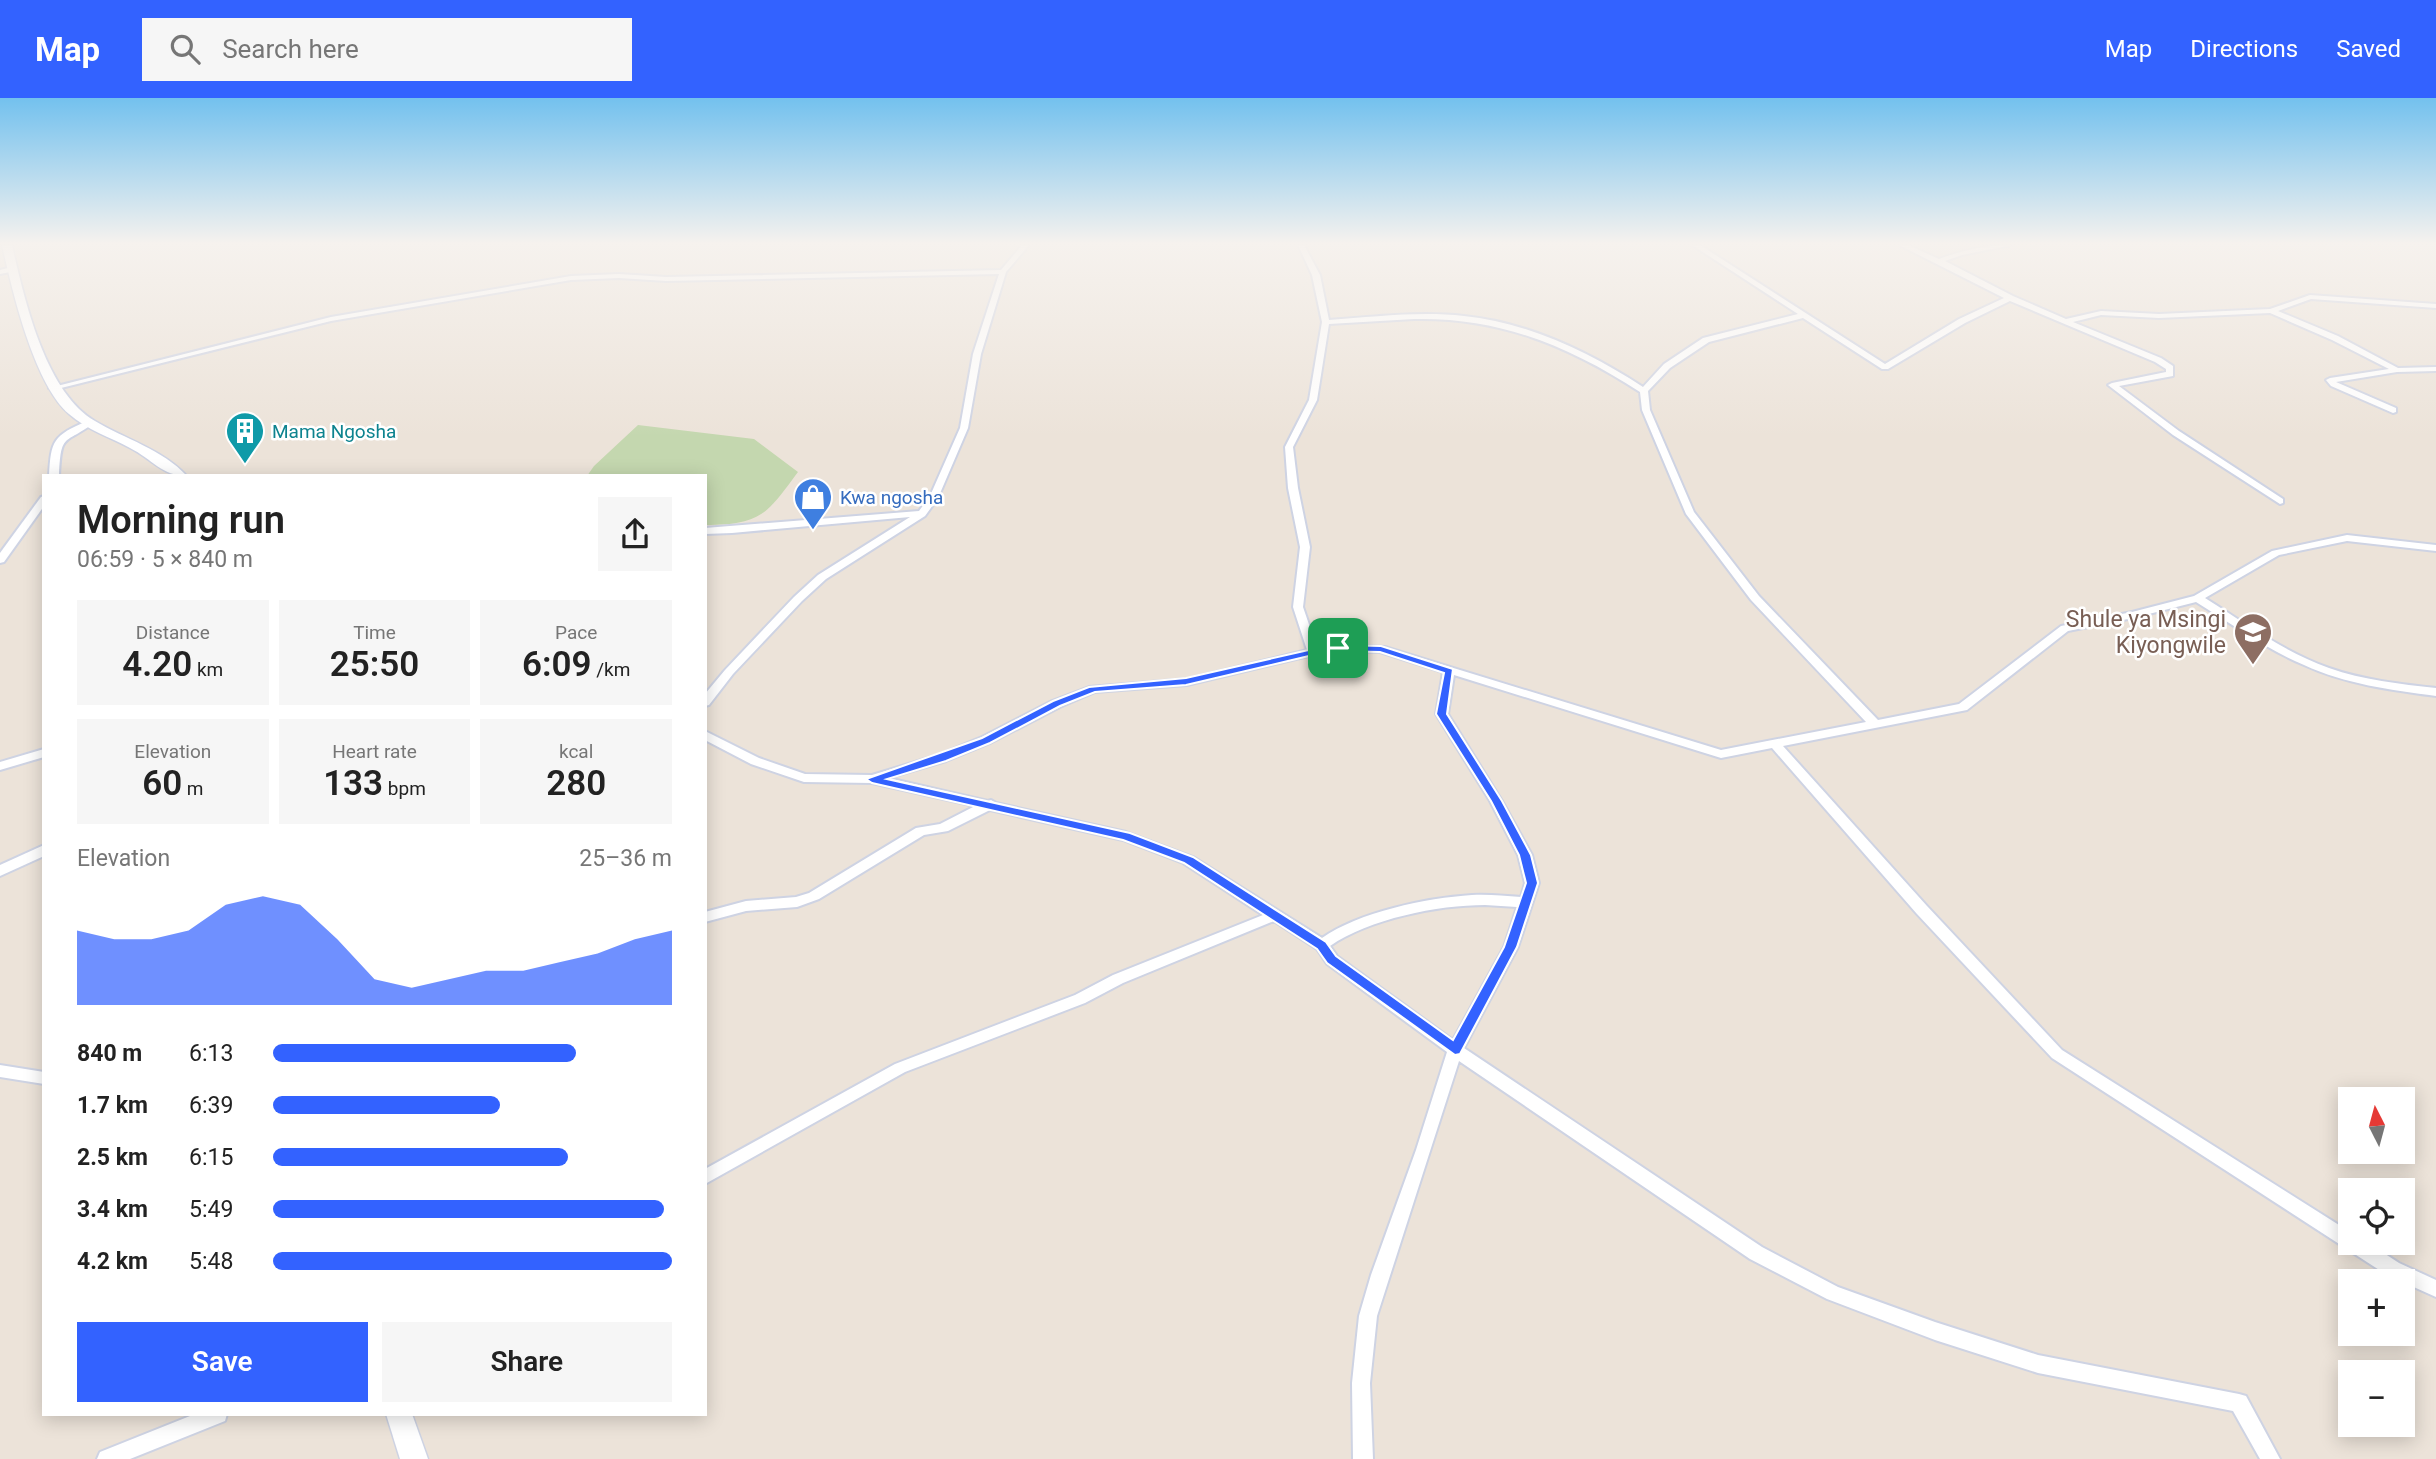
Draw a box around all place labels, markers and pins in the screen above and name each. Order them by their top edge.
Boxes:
building icon: Mama Ngosha [224,410,266,465]
place label: Mama Ngosha [272,420,396,443]
shop icon: Kwa ngosha [792,476,834,531]
place label: Kwa ngosha [840,486,943,509]
place label: Shule ya Msingi Kiyongwile [2066,606,2226,659]
school or university icon: Shule ya Msingi Kiyongwile [2232,611,2274,666]
pin [1308,618,1368,678]

